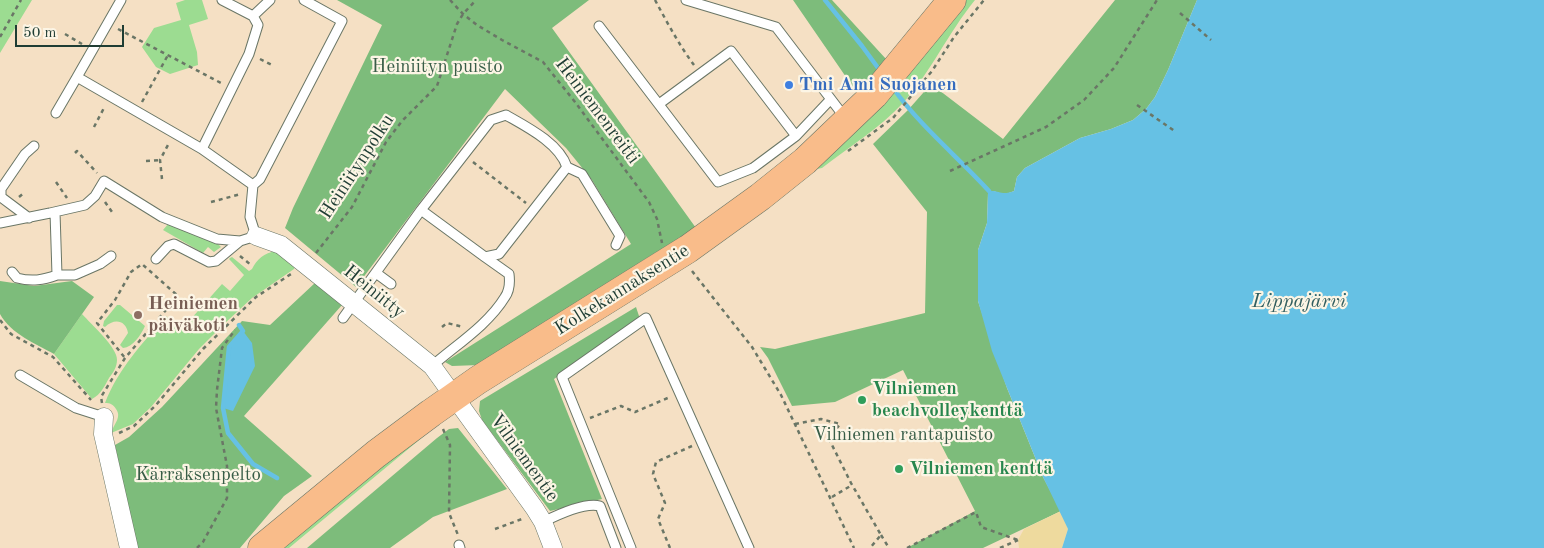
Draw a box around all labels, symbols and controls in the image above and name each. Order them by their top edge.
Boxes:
scale bar [18,15,126,47]
text: 50 m [23,26,57,41]
street label: Heiniemenreitti [550,53,644,169]
park label: Heiniityn puisto [371,56,503,78]
place label: Tmi Ami Suojanen [799,74,957,96]
marker: Tmi Ami Suojanen [783,79,795,91]
street label: Heiniitynpolku [315,110,399,224]
street label: Kolkekannaksentie [551,239,693,341]
street label: Heiniitty [339,260,409,324]
water label: Lippajärvi [1252,290,1346,314]
place label: Heiniemen päiväkoti [148,293,238,337]
marker: Heiniemen päiväkoti [132,309,144,321]
place label: Vilniemen beachvolleykenttä [872,378,1023,422]
marker: Vilniemen beachvolleykenttä [856,394,868,406]
street label: Vilniementie [485,410,563,506]
park label: Vilniemen rantapuisto [813,424,993,446]
place label: Vilniemen kenttä [909,458,1053,480]
marker: Vilniemen kenttä [893,463,905,475]
park label: Kärraksenpelto [135,464,261,486]

